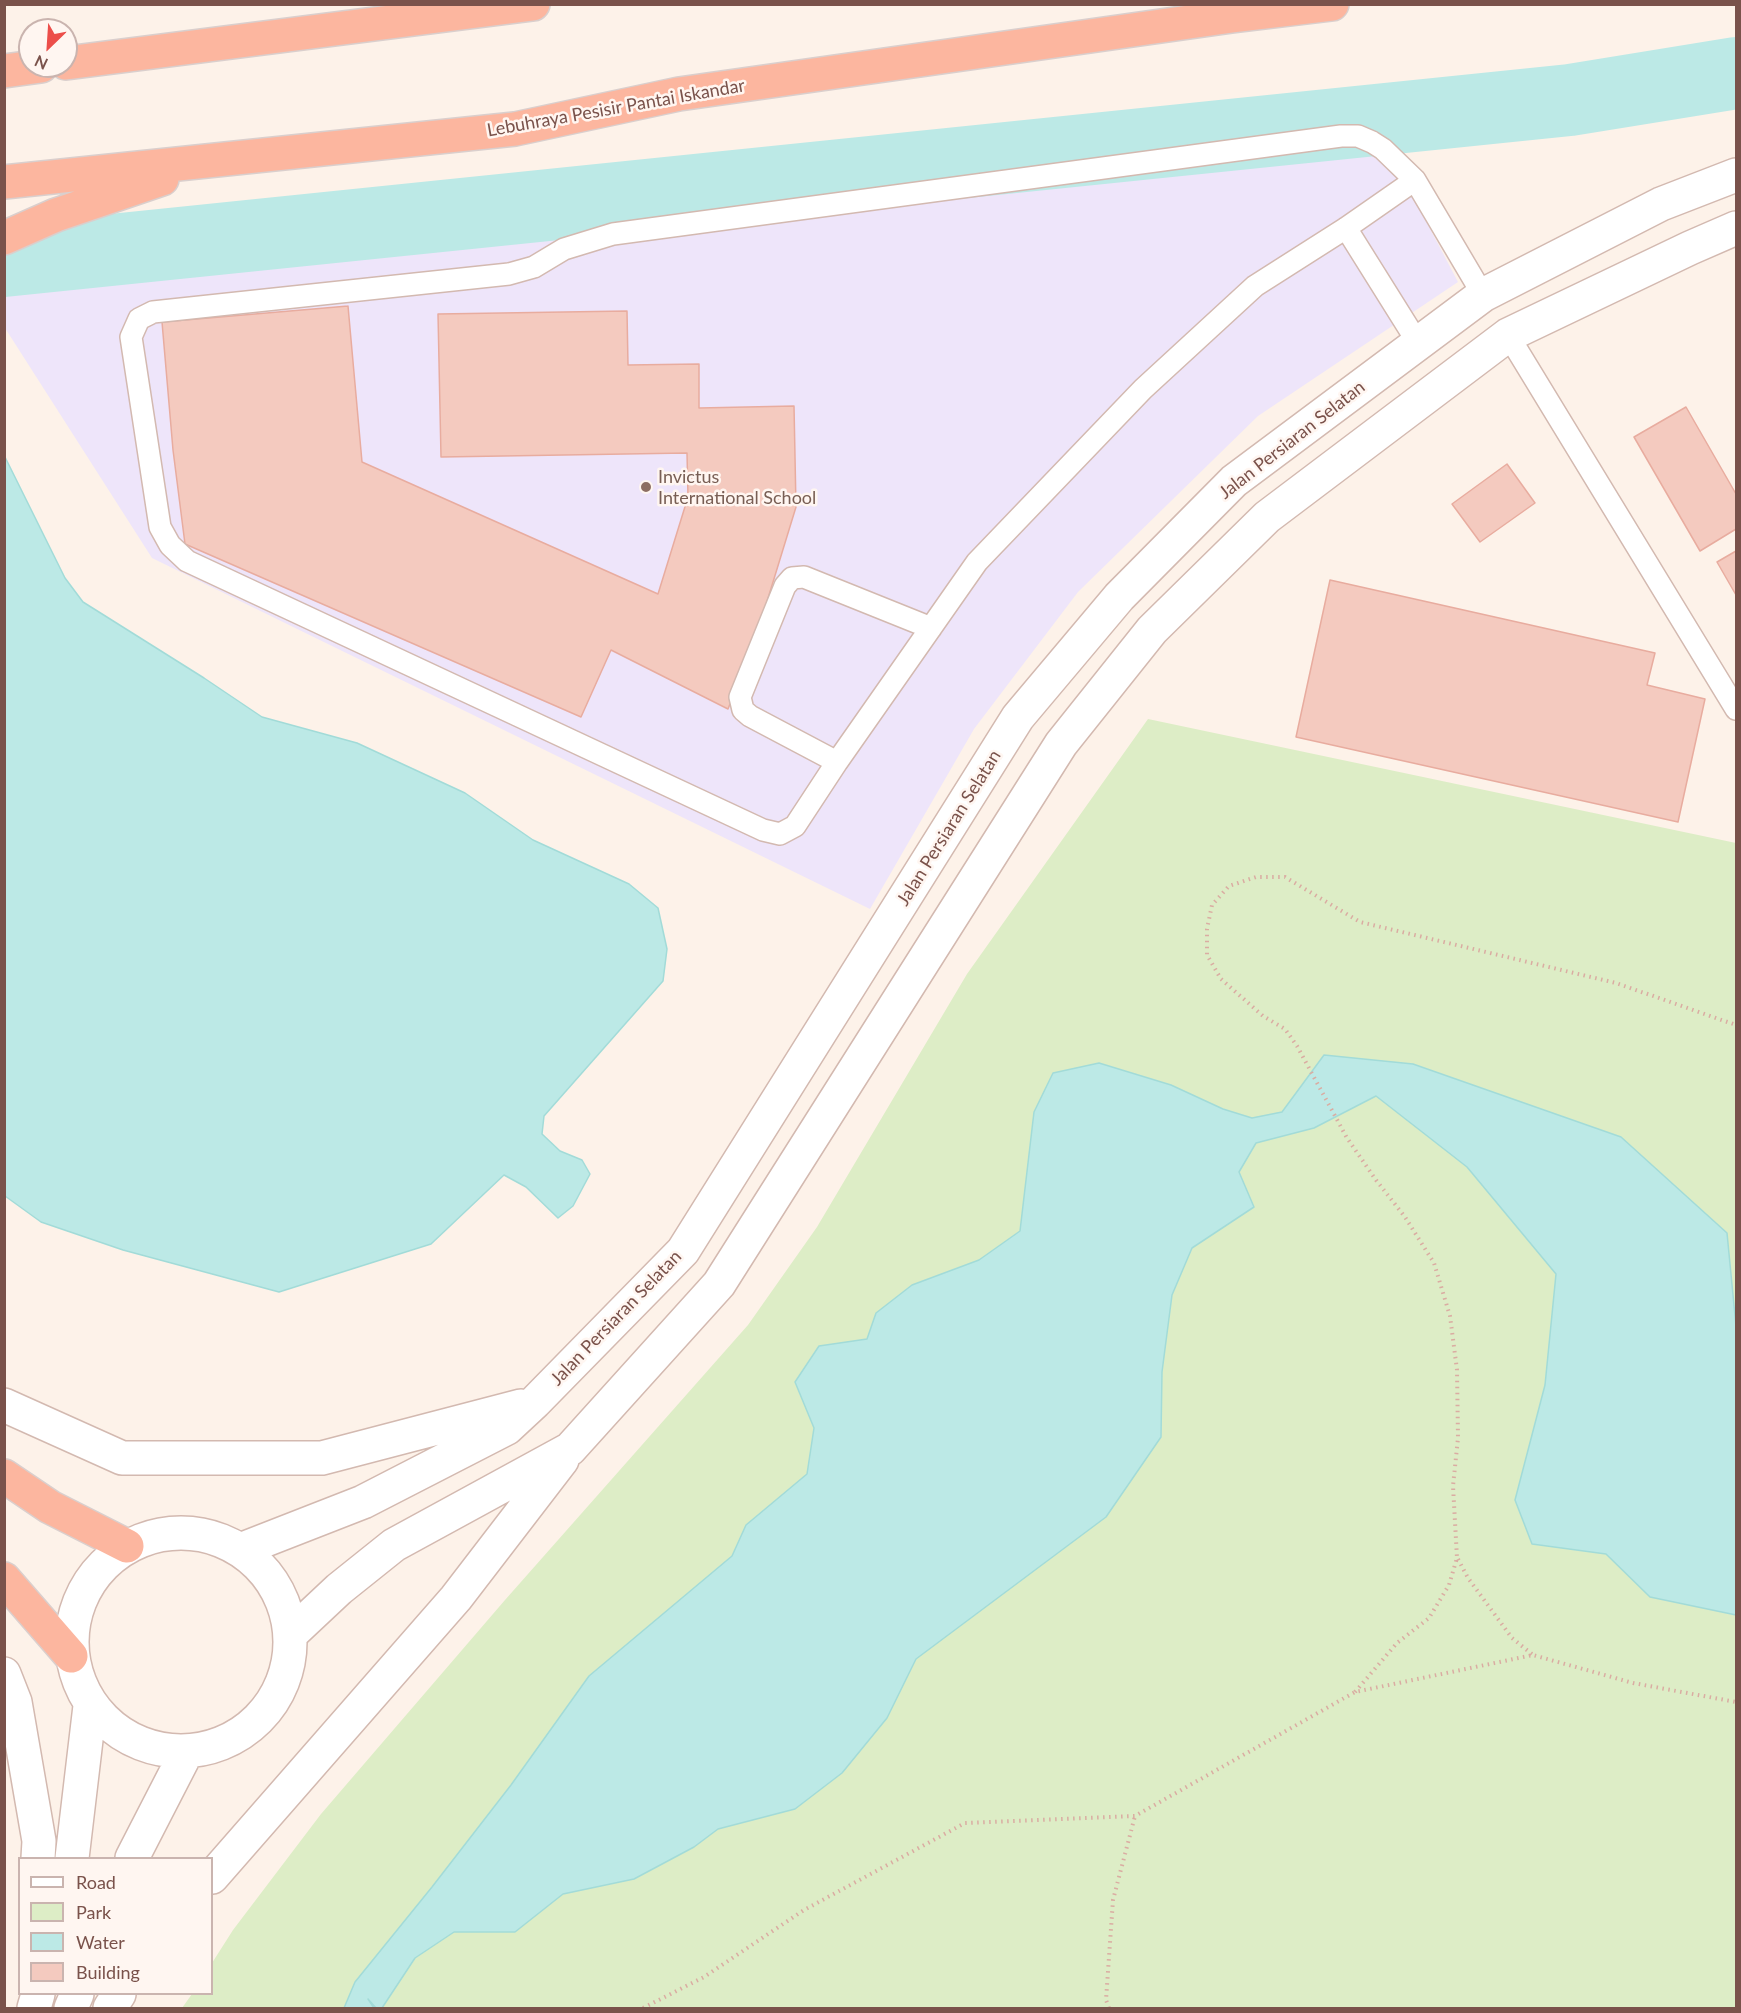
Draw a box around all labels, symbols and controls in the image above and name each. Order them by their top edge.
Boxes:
north arrow [18,18,78,78]
text: N [31,52,51,74]
street label: Lebuhraya Pesisir Pantai Iskandar [485,75,747,141]
street label: Jalan Persiaran Selatan [1215,376,1369,504]
place label: Invictus International School [658,466,816,508]
marker: Invictus International School [639,480,653,494]
street label: Jalan Persiaran Selatan [892,746,1006,910]
street label: Jalan Persiaran Selatan [546,1246,686,1390]
legend [18,1857,213,1995]
text: Road [76,1871,116,1893]
text: Park [76,1901,111,1923]
text: Water [76,1931,125,1953]
text: Building [76,1961,140,1983]

